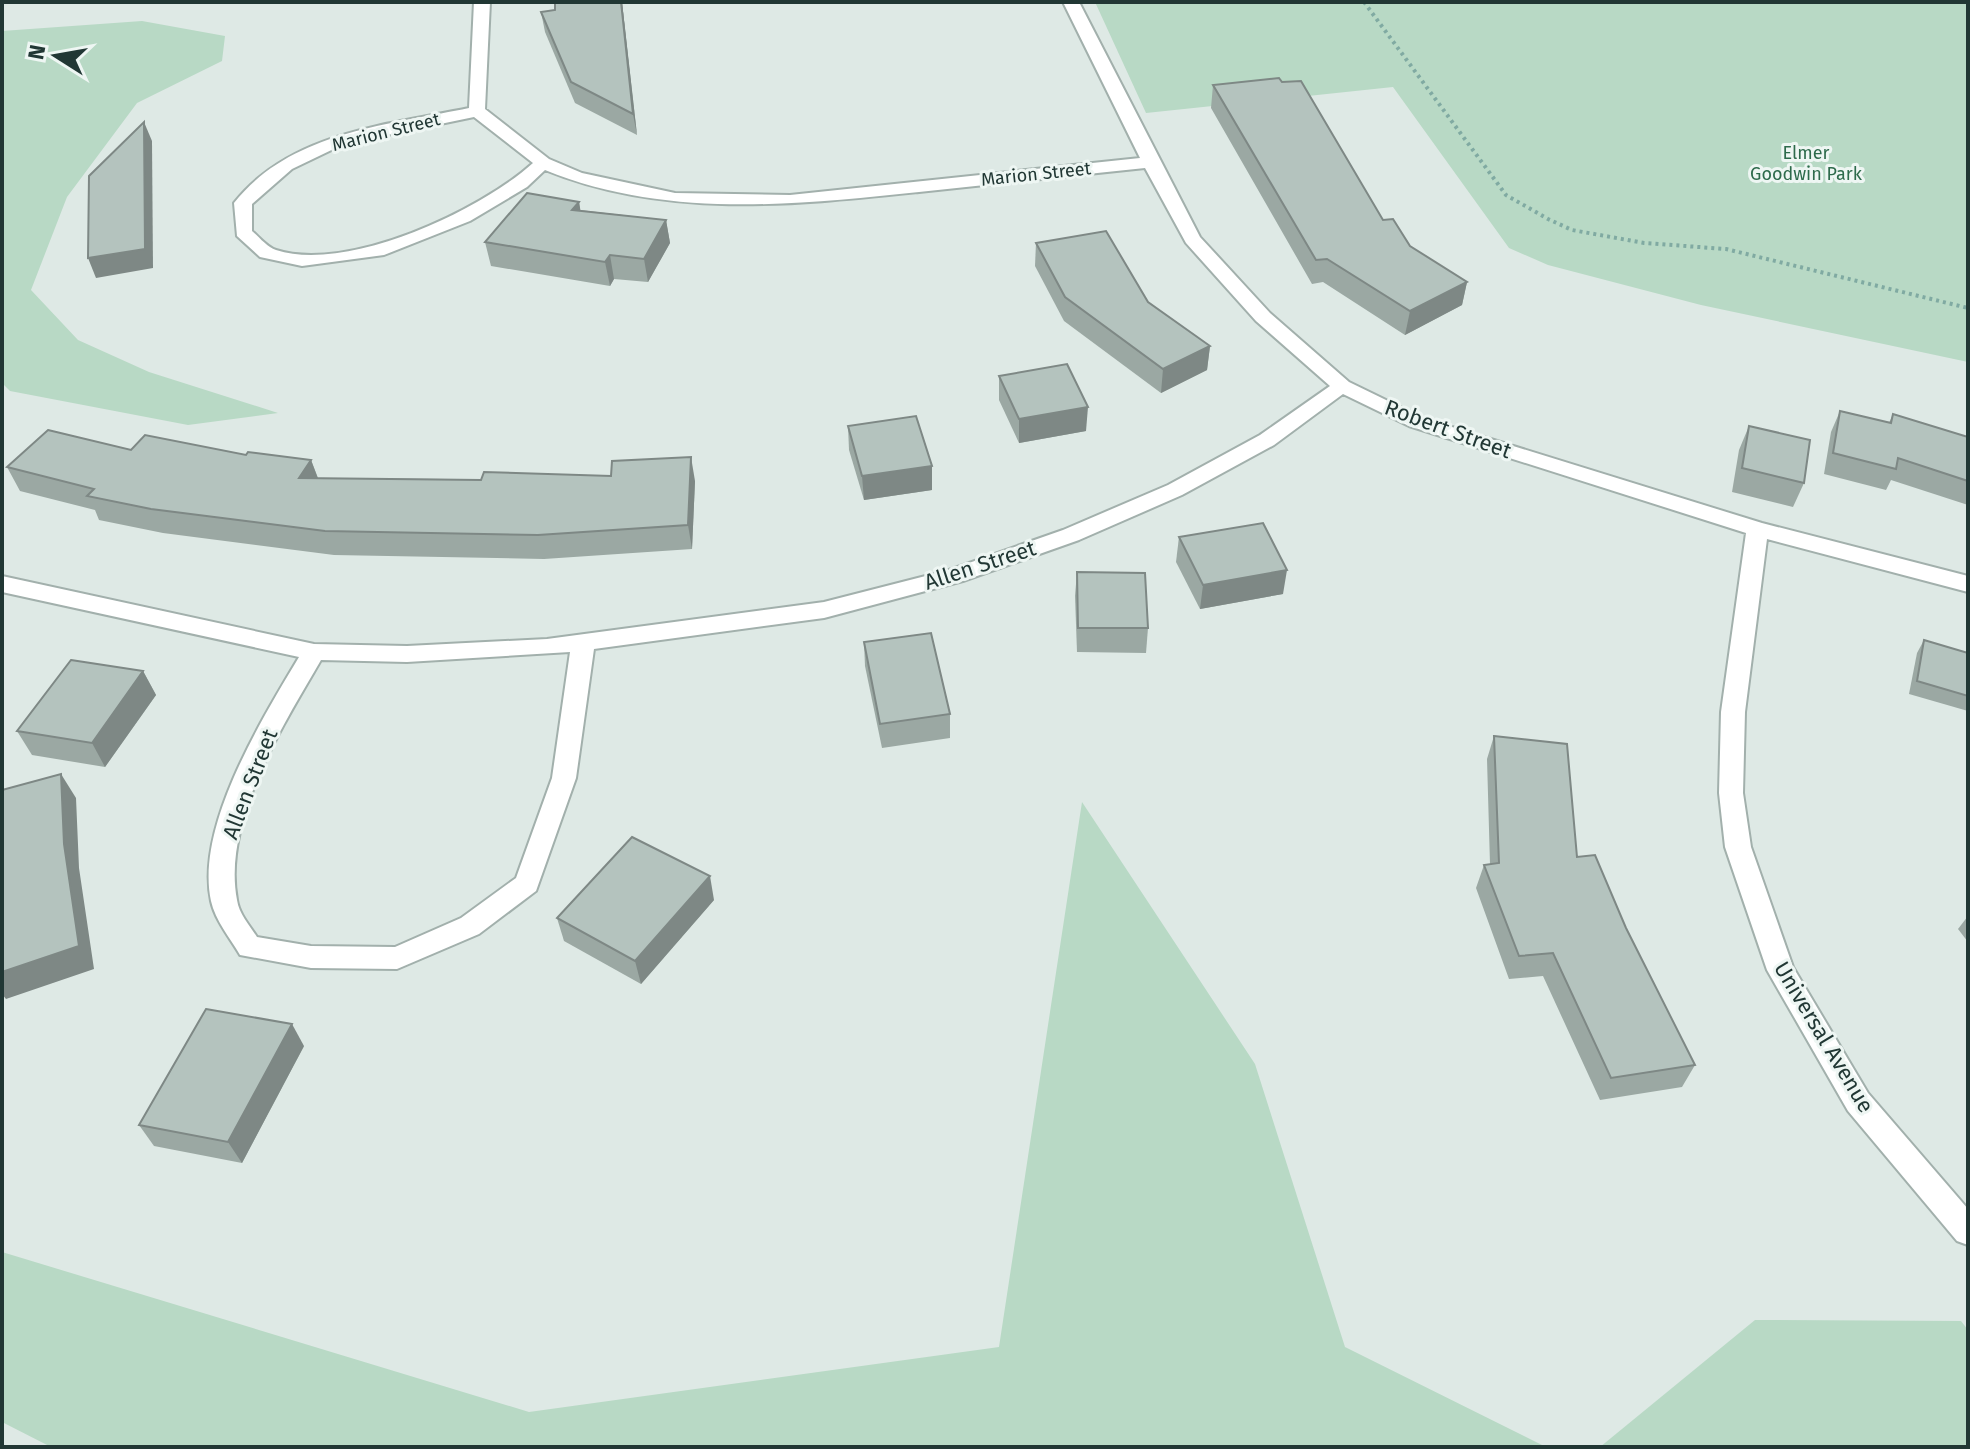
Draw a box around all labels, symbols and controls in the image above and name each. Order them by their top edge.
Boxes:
north arrow [16,16,96,96]
text: N [22,43,52,62]
street label: Marion Street [330,108,443,156]
park label: Elmer Goodwin Park [1750,142,1863,185]
street label: Marion Street [980,157,1093,191]
street label: Robert Street [1381,394,1515,464]
street label: Allen Street [921,534,1039,596]
street label: Allen Street [217,725,283,843]
street label: Universal Avenue [1768,956,1880,1118]

